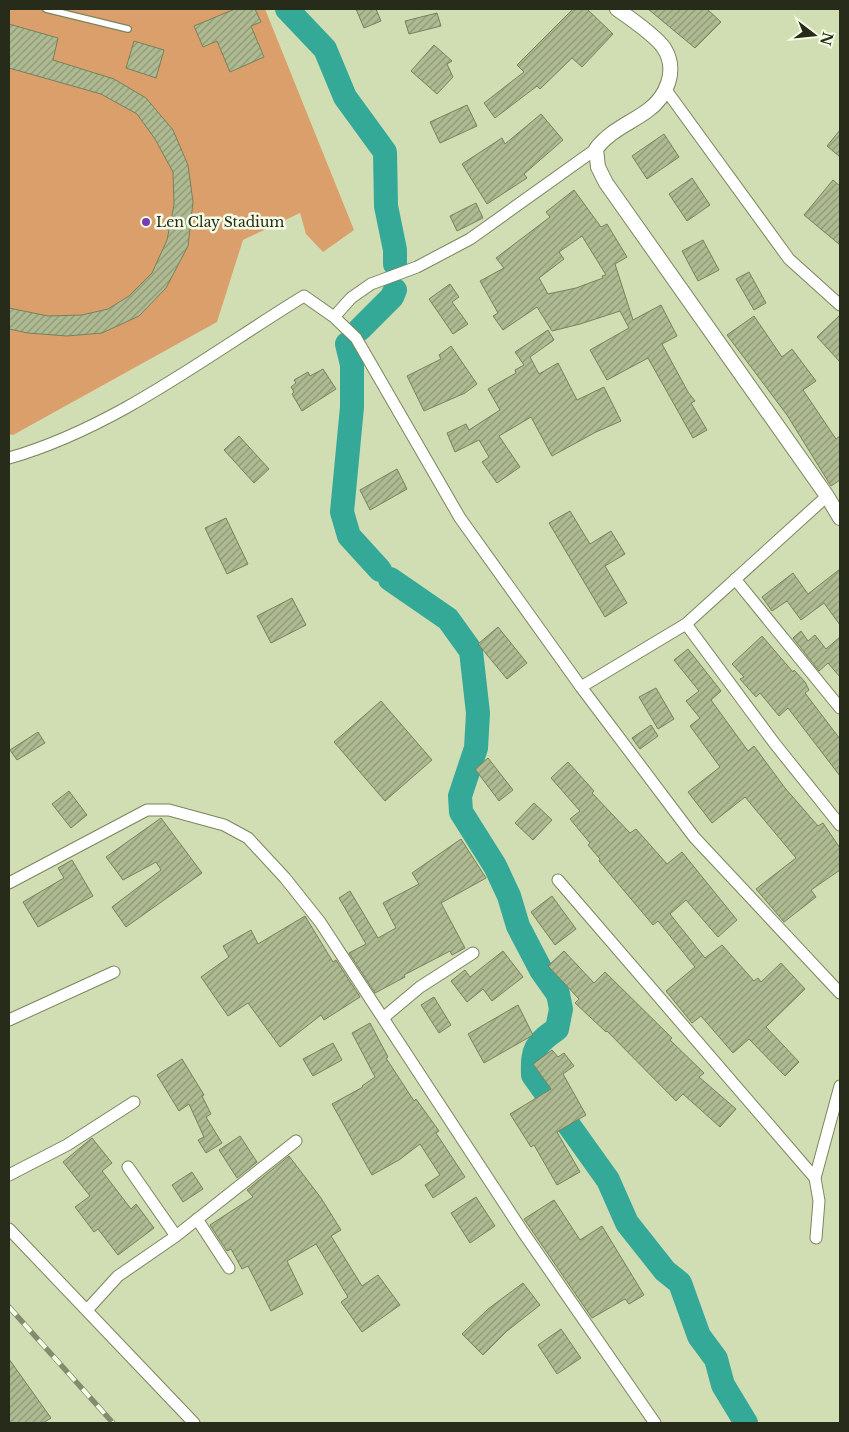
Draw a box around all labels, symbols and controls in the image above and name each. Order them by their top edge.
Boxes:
north arrow [789,10,839,60]
text: N [816,30,837,47]
place label: Len Clay Stadium [156,213,284,231]
marker: Len Clay Stadium [140,216,152,228]

